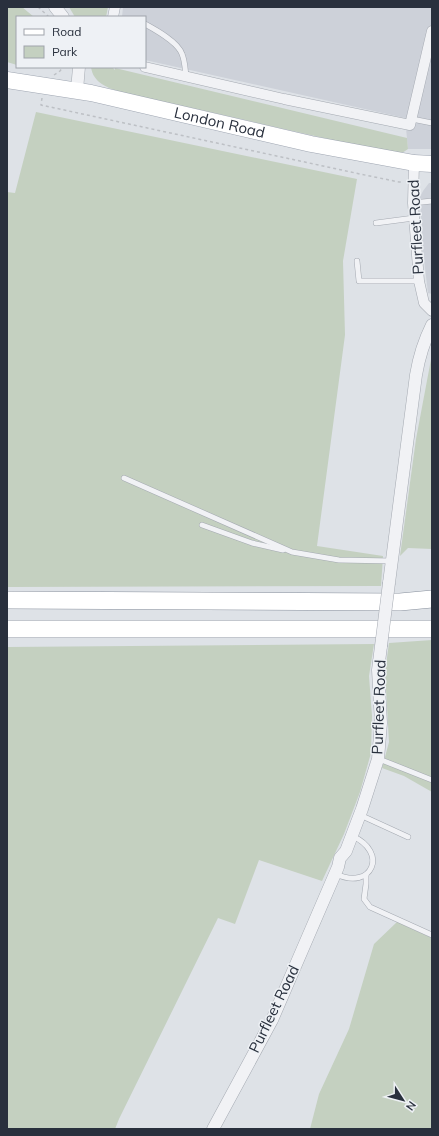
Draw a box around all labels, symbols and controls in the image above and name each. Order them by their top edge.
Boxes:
legend [16,16,146,68]
text: Road [52,24,81,39]
text: Park [52,44,78,59]
street label: London Road [172,103,267,142]
street label: Purfleet Road [404,179,427,275]
street label: Purfleet Road [367,659,390,755]
street label: Purfleet Road [244,962,303,1056]
north arrow [383,1080,423,1120]
text: N [403,1098,419,1113]

